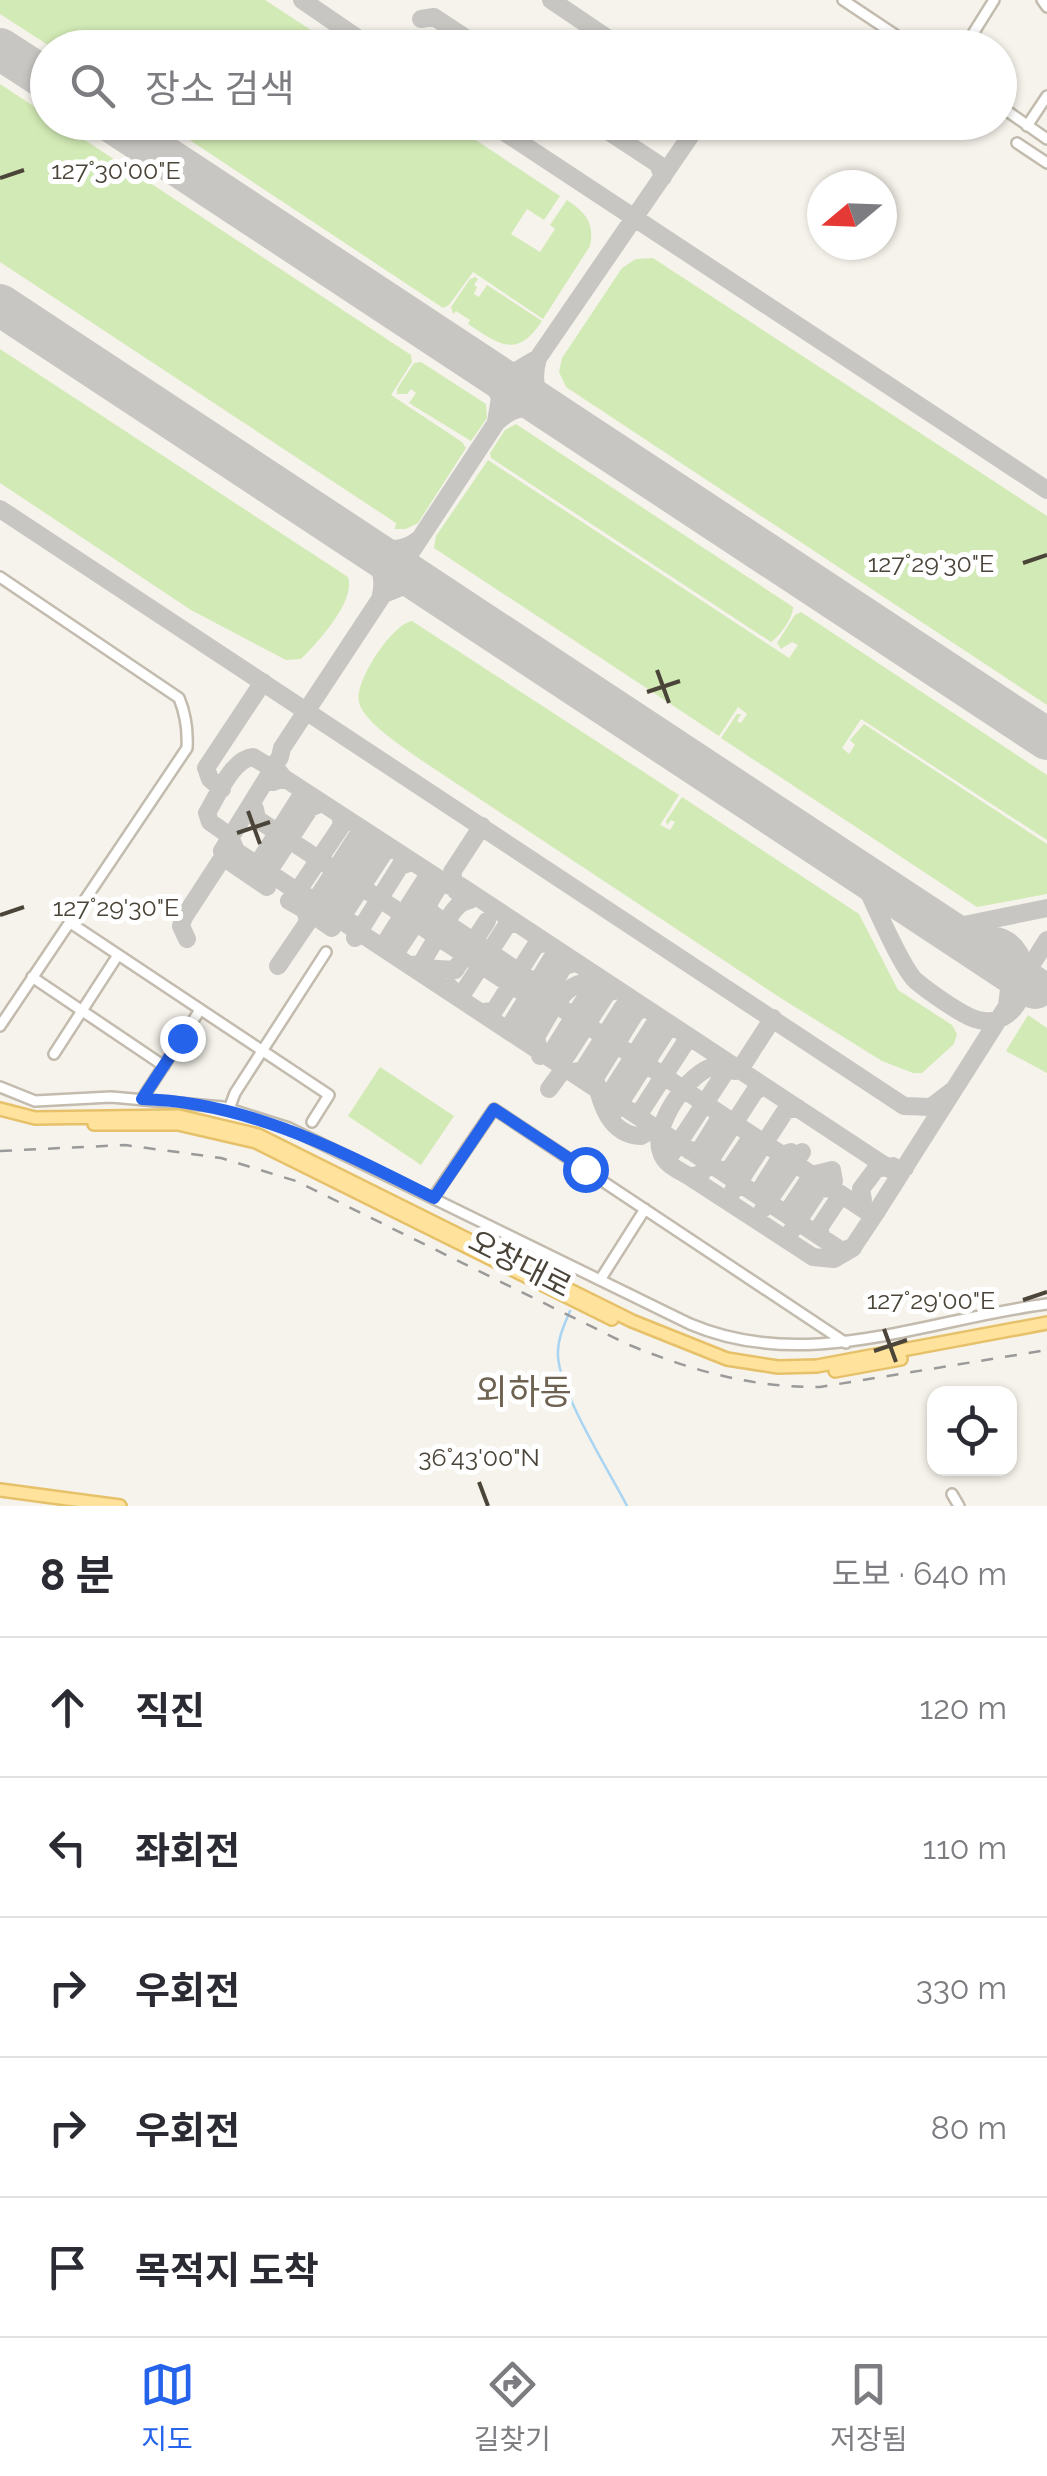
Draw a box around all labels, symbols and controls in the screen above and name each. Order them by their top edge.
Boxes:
search box [30,30,1017,140]
icon: search [65,58,120,113]
text: 장소 검색 [145,66,295,111]
text: 127°30'00"E [51,155,181,185]
north arrow [807,170,897,260]
text: 127°29'30"E [868,548,994,578]
text: 127°29'30"E [53,892,179,922]
route end [160,1016,206,1062]
route start [563,1147,609,1193]
street label: 오창대로 [463,1223,577,1304]
text: 127°29'00"E [867,1285,995,1315]
district label: 외하동 [476,1371,572,1412]
map controls [927,1386,1017,1476]
button: locate [927,1386,1017,1476]
text: 36°43'00"N [418,1442,540,1472]
text: 8 분 [40,1551,114,1600]
text: 도보 · 640 m [832,1555,1007,1592]
icon: ahead [40,1680,95,1735]
text: 직진 [135,1688,205,1733]
text: 120 m [919,1689,1007,1726]
icon: left [40,1820,95,1875]
text: 좌회전 [135,1828,240,1873]
text: 110 m [922,1829,1007,1866]
icon: right [40,1960,95,2015]
text: 우회전 [135,1968,240,2013]
text: 330 m [916,1969,1007,2006]
icon: right [40,2100,95,2155]
text: 우회전 [135,2108,240,2153]
text: 80 m [931,2109,1007,2146]
icon: arrive [40,2240,95,2295]
text: 목적지 도착 [135,2248,319,2293]
tab: 지도 [140,2357,195,2457]
tab: 길찾기 [474,2357,551,2457]
tab: 저장됨 [830,2357,907,2457]

